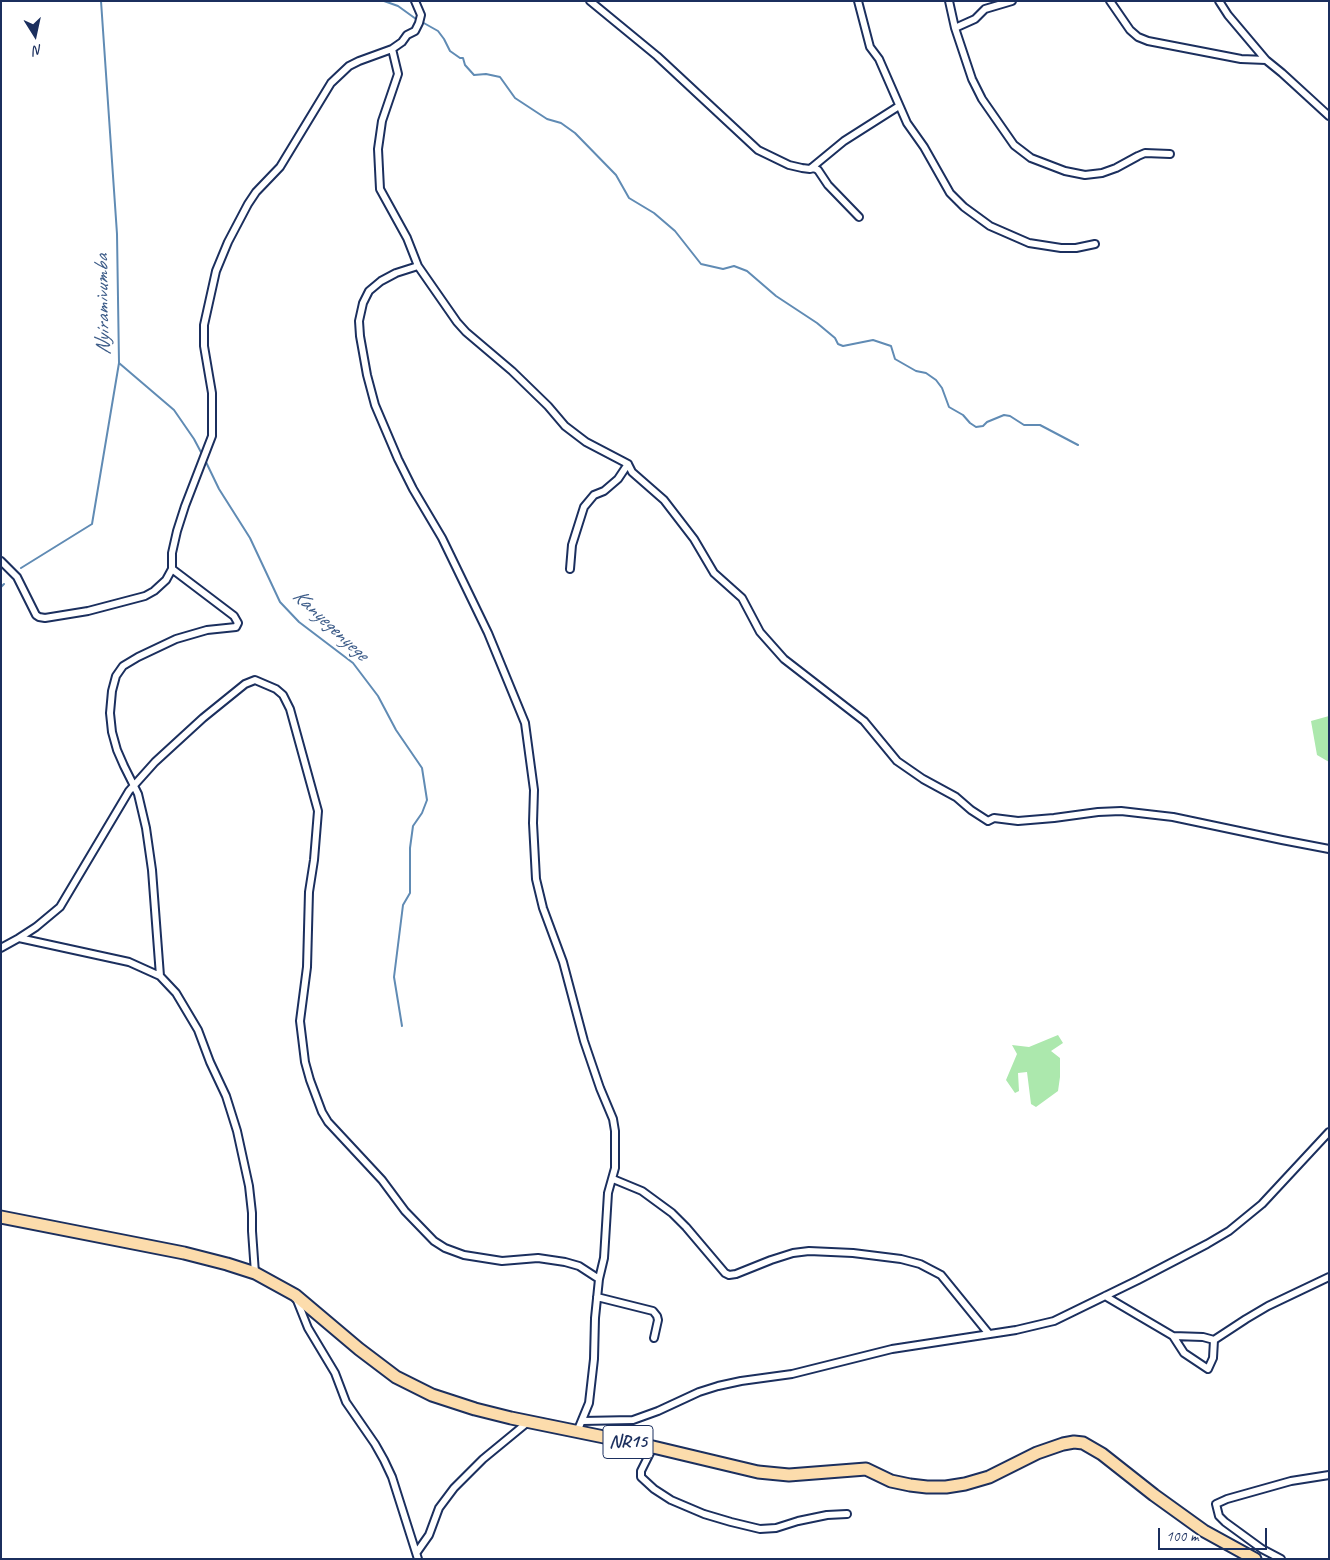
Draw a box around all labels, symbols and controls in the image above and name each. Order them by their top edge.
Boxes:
north arrow [10,10,60,60]
text: N [32,41,43,59]
water label: Nyiramivumba [90,254,116,356]
water label: Kanyegenyege [287,584,373,666]
road number: NR15 [603,1425,653,1458]
scale bar [1160,1518,1269,1550]
text: 100 m [1166,1527,1198,1546]

